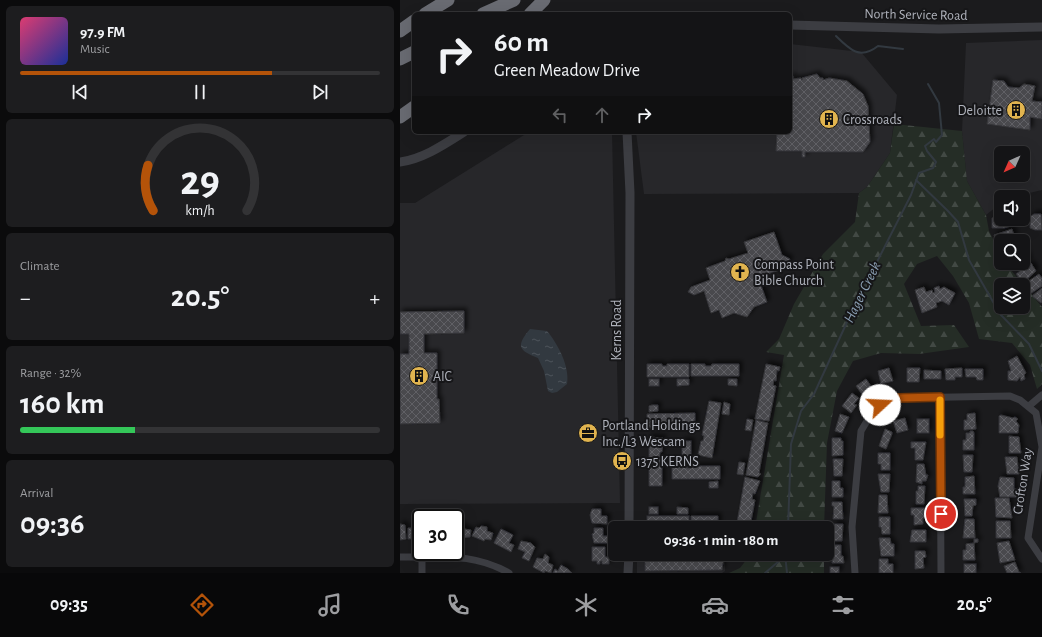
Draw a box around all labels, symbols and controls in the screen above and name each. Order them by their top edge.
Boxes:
street label: North Service Road [864,7,968,23]
text: 97.9 FM [80,25,125,40]
icon: right [428,28,480,80]
text: 60 m [494,29,549,57]
text: Music [80,43,110,56]
text: Green Meadow Drive [494,62,640,80]
icon: previous [69,81,91,103]
icon: pause [189,81,211,103]
icon: next [309,81,331,103]
building icon: Deloitte [1005,99,1027,121]
icon: left [549,104,571,126]
icon: ahead [591,104,613,126]
icon: right [633,104,655,126]
place label: Deloitte [958,104,1002,118]
building icon: Crossroads [818,108,840,130]
place label: Crossroads [843,113,902,127]
north arrow [994,146,1030,182]
map controls [994,146,1030,314]
text: 29 [180,161,220,202]
button: sound [994,190,1030,226]
text: km/h [185,204,215,218]
button: search [994,234,1030,270]
place label: Compass Point Bible Church [754,258,834,288]
water label: Hager Creek [841,259,884,325]
text: Climate [20,260,59,273]
church icon: Compass Point Bible Church [729,261,751,283]
button: layers [994,278,1030,314]
text: 20.5° [171,282,229,312]
text: − [20,287,31,309]
text: + [369,287,380,309]
street label: Kerns Road [610,300,624,360]
building icon: AIC [408,365,430,387]
text: Range · 32% [20,367,81,380]
place label: AIC [433,370,452,384]
position arrow [859,384,901,426]
text: 160 km [20,389,105,419]
place label: Portland Holdings Inc./L3 Wescam [602,419,700,449]
office icon: Portland Holdings Inc./L3 Wescam [577,422,599,444]
street label: Crofton Way [1011,447,1035,515]
bus stop icon: 1375 KERNS [611,450,633,472]
place label: 1375 KERNS [636,455,699,469]
text: Arrival [20,487,53,500]
pin [924,497,958,531]
icon: arrive [930,503,952,525]
text: 09:36 [20,509,84,539]
speed limit sign: 30 [412,509,464,561]
text: 09:36 · 1 min · 180 m [664,533,778,548]
icon: directions [188,591,216,619]
icon: music [316,591,344,619]
icon: phone [444,591,472,619]
icon: climate [572,591,600,619]
icon: car [701,591,729,619]
icon: filters [829,591,857,619]
text: 09:35 [50,596,88,614]
text: 20.5° [957,596,992,614]

